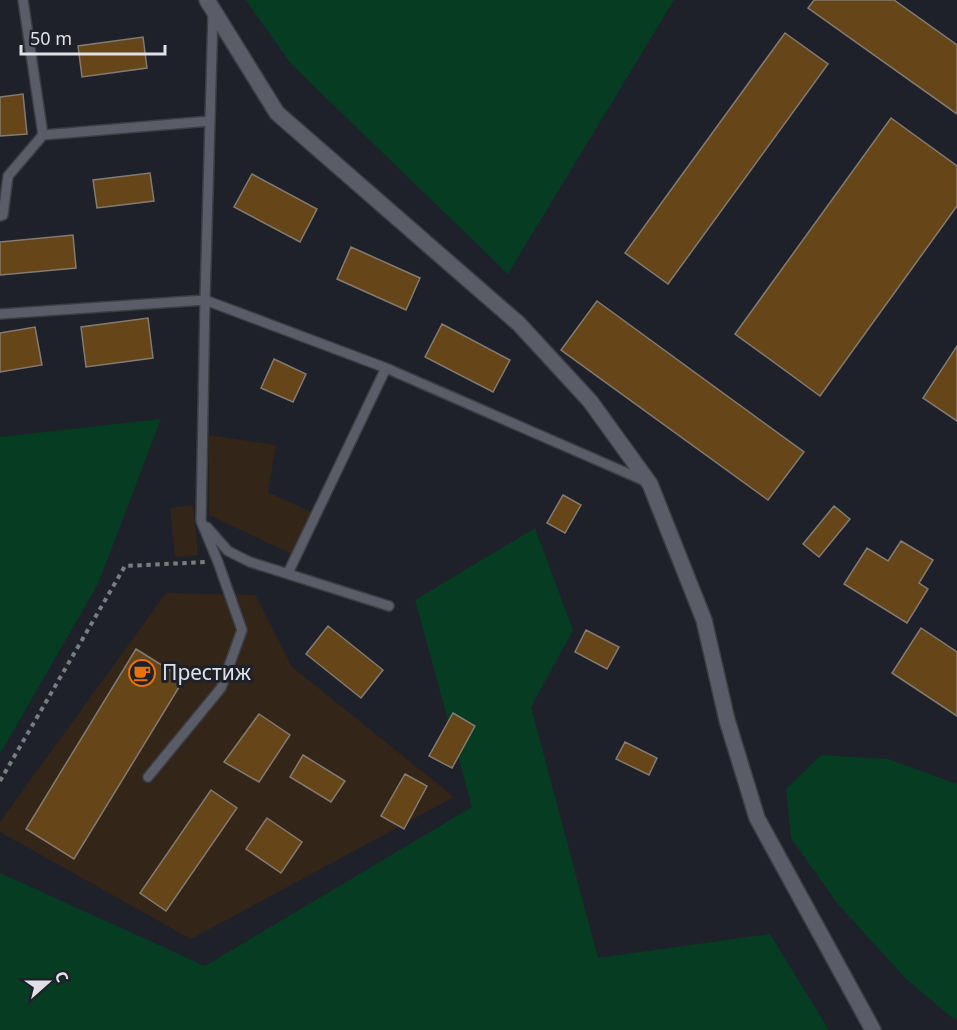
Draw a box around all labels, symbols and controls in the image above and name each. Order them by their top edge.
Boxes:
scale bar [21,18,165,56]
text: 50 m [30,26,72,50]
cafe icon: Престиж [127,658,157,688]
place label: Престиж [162,658,251,686]
north arrow [18,952,78,1012]
text: С [50,968,74,985]

